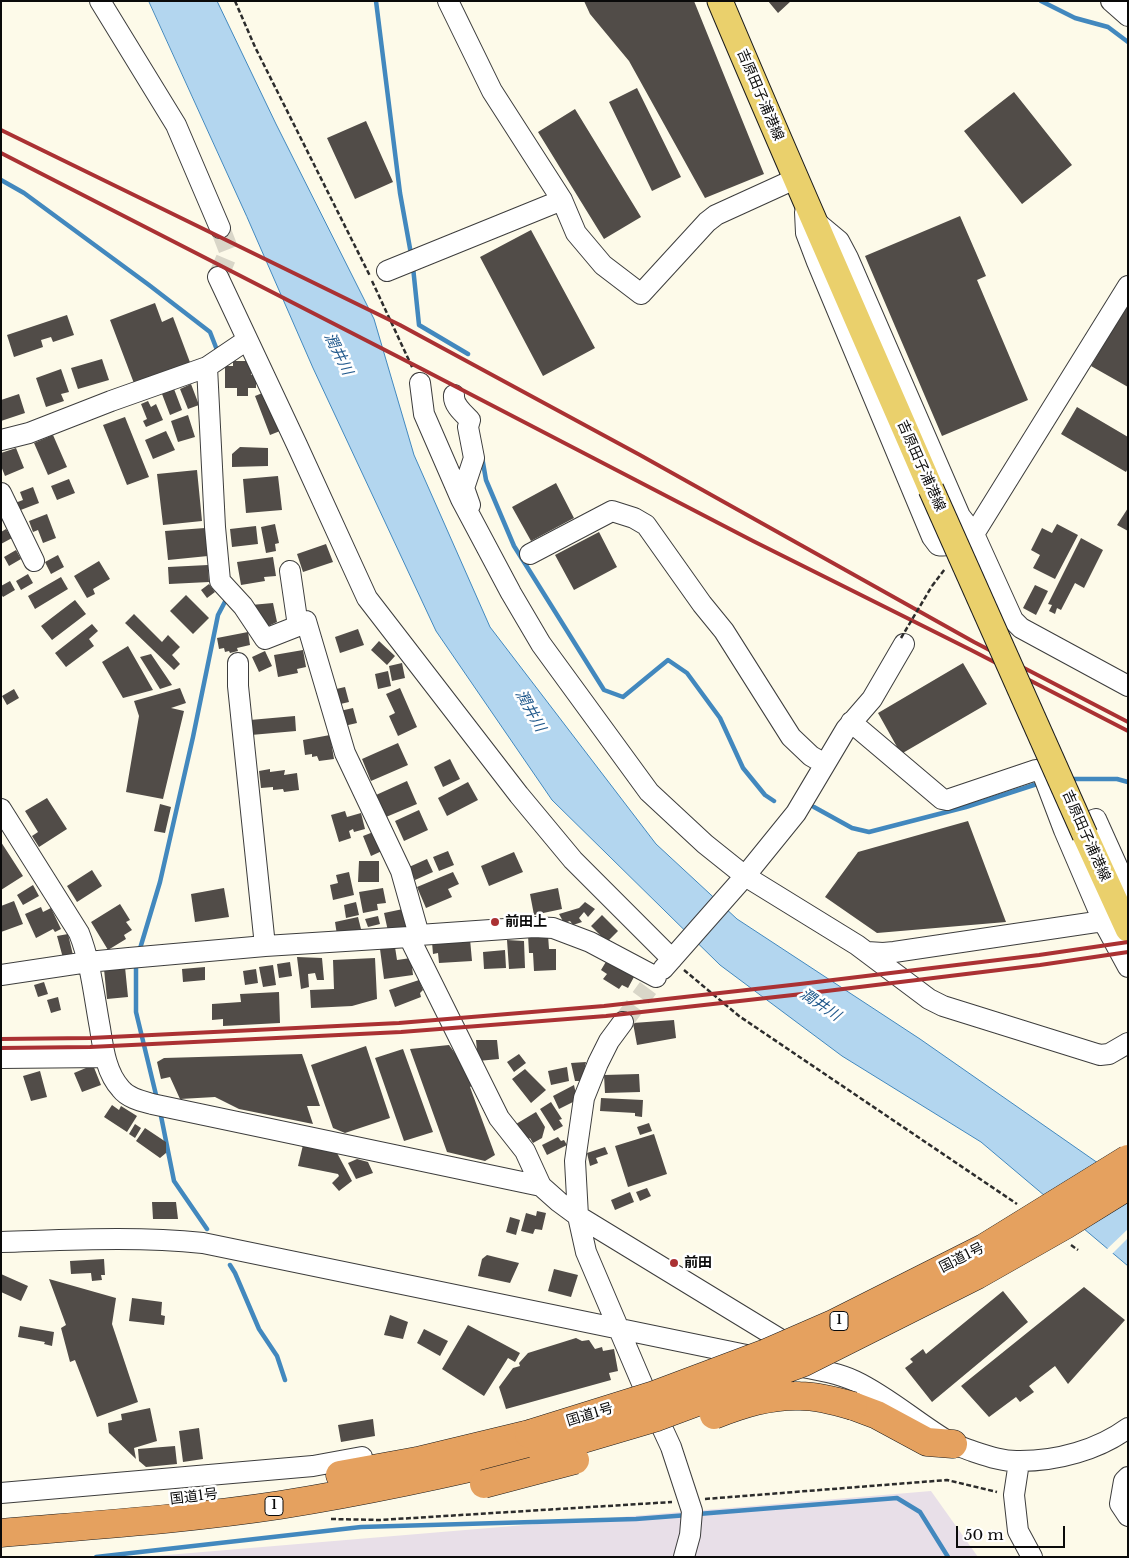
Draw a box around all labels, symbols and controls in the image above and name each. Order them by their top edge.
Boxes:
street label: 吉原田子浦港線 [733,47,787,143]
water label: 潤井川 [320,330,356,378]
street label: 吉原田子浦港線 [893,418,949,514]
water label: 潤井川 [511,687,549,735]
street label: 吉原田子浦港線 [1058,788,1114,884]
place label: 前田上 [505,914,547,930]
marker: 前田上 [489,916,501,928]
water label: 潤井川 [796,985,844,1025]
street label: 国道1号 [937,1240,987,1276]
place label: 前田 [684,1255,712,1271]
marker: 前田 [668,1257,680,1269]
road number: 1 [830,1312,848,1330]
street label: 国道1号 [564,1400,616,1430]
street label: 国道1号 [169,1486,219,1508]
road number: 1 [265,1496,283,1515]
scale bar [959,1516,1068,1548]
text: 50 m [964,1525,1004,1544]

